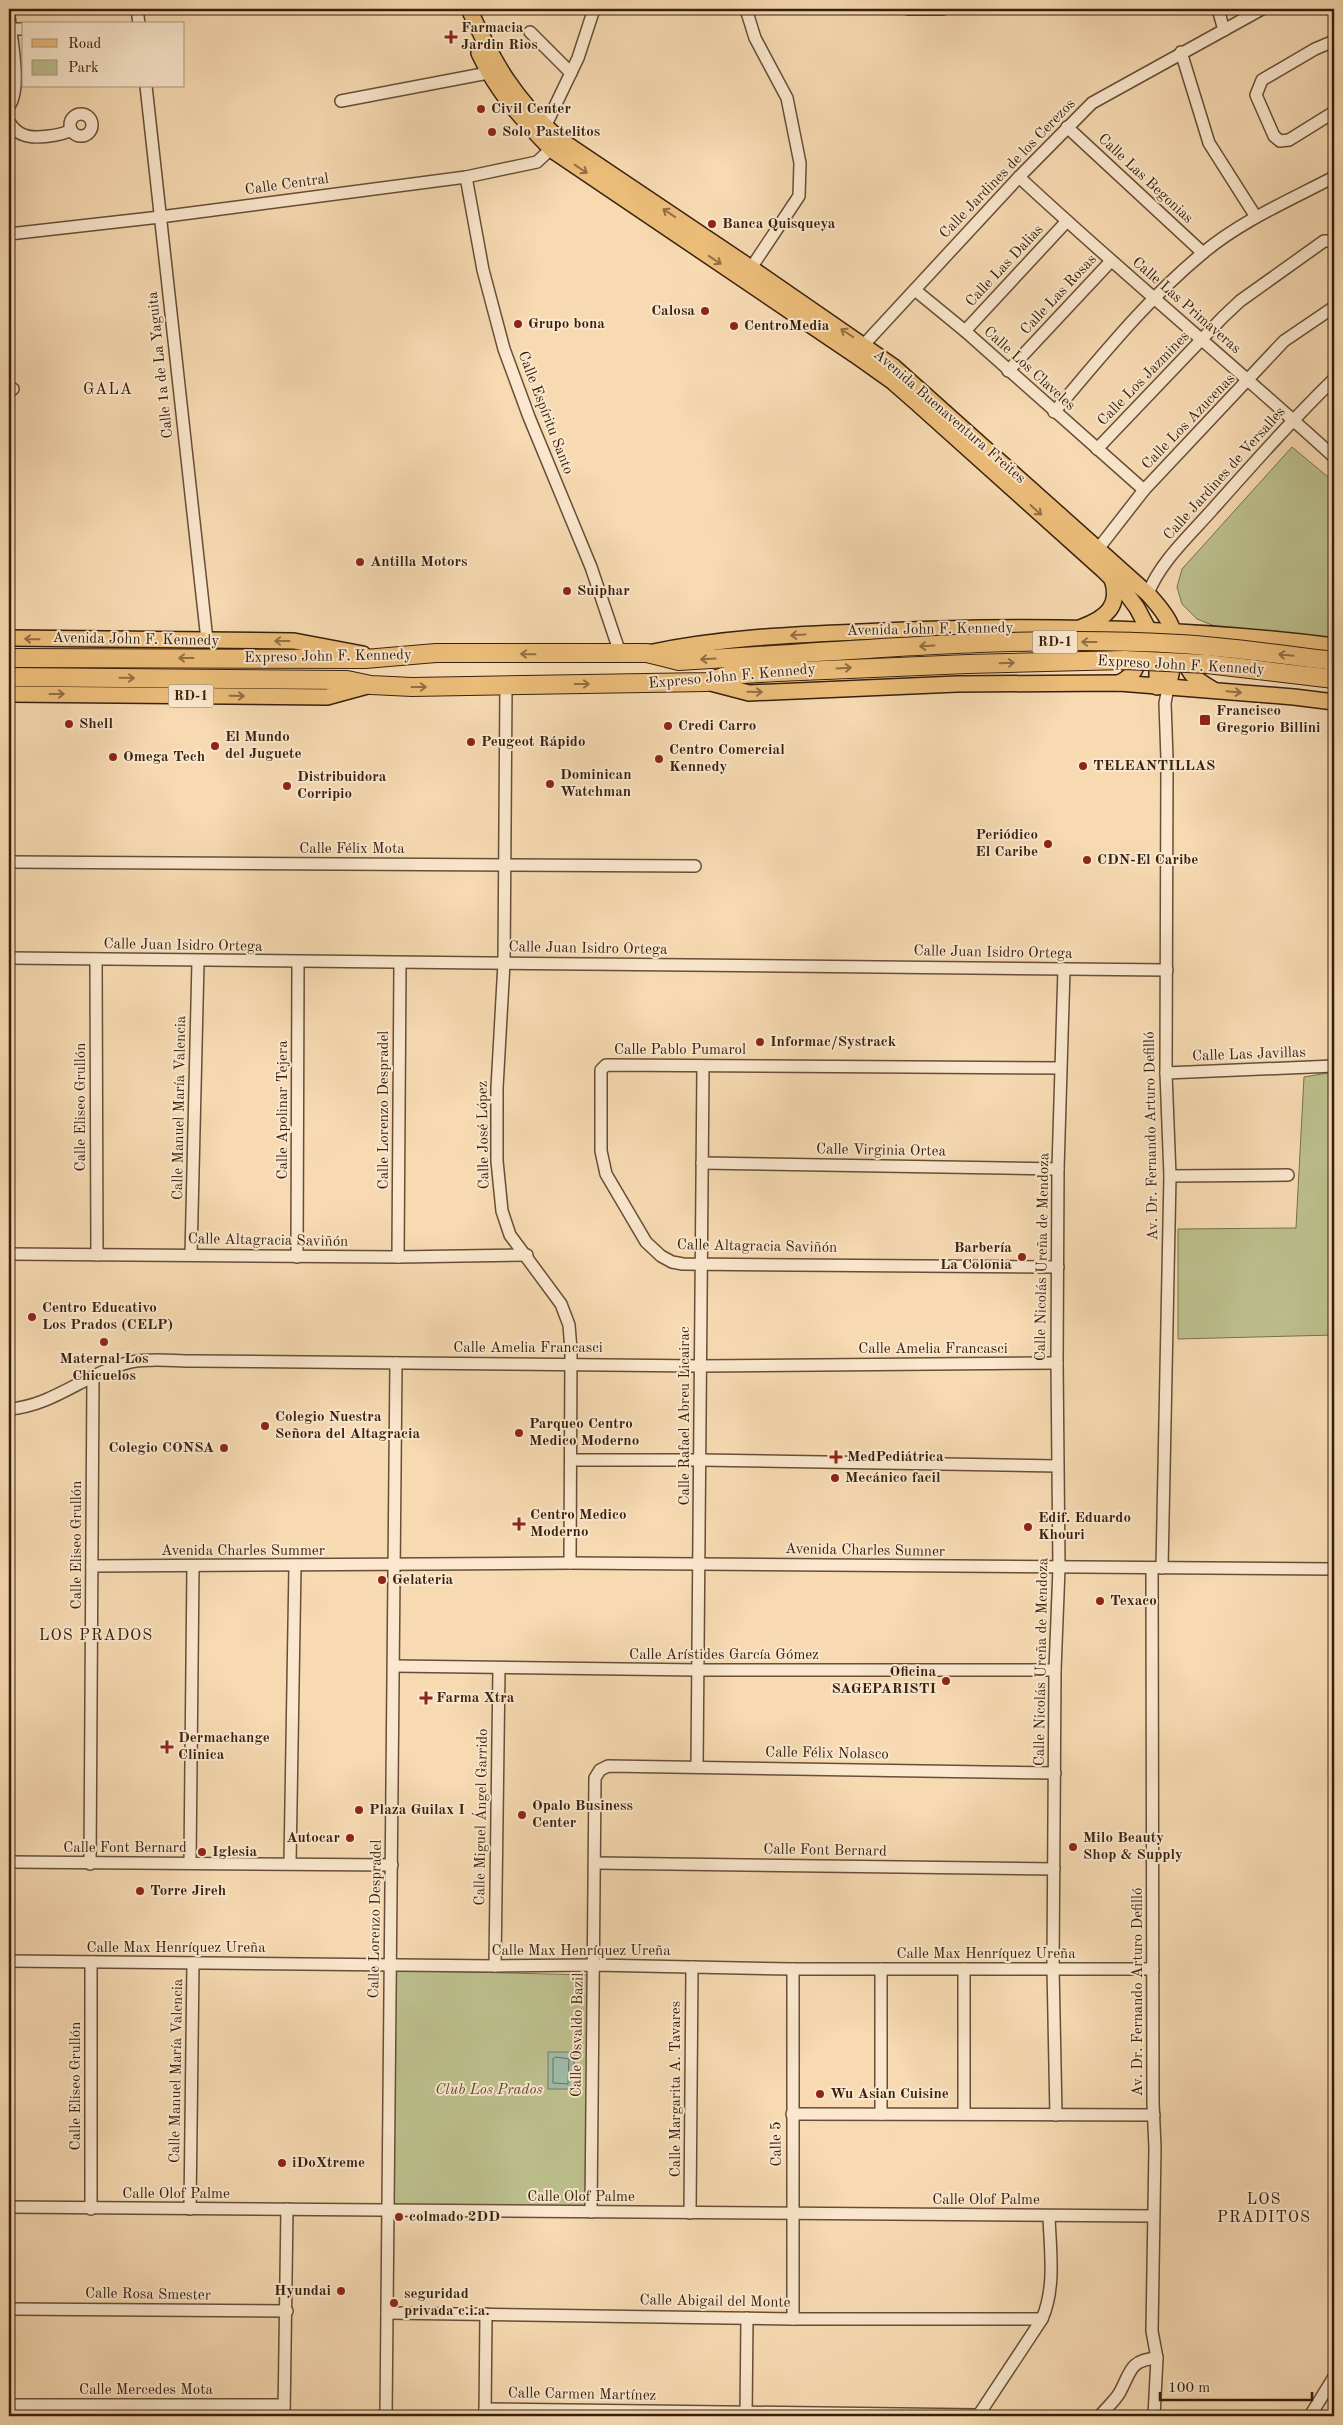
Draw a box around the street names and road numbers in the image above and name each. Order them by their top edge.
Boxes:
street label: Calle Jardines de los Cerezos [937,96,1079,242]
street label: Calle Las Begonias [1095,131,1195,227]
street label: Calle Central [244,172,330,198]
street label: Calle Las Dalias [963,222,1047,310]
street label: Calle Las Rosas [1018,252,1100,338]
street label: Calle Las Primaveras [1129,255,1243,357]
street label: Calle 1a de La Yaguita [146,290,176,439]
street label: Calle Los Claveles [980,324,1078,414]
street label: Calle Los Jazmines [1095,329,1193,429]
street label: Avenida Buenaventura Freites [870,347,1028,487]
street label: Calle Espíritu Santo [515,349,575,477]
street label: Calle Los Azucenas [1140,371,1238,473]
street label: Calle Jardines de Versalles [1161,405,1289,543]
street label: Avenida John F. Kennedy [846,621,1014,639]
road number: RD-1 [1032,630,1078,654]
street label: Avenida John F. Kennedy [52,631,220,649]
street label: Expreso John F. Kennedy [244,648,412,666]
street label: Expreso John F. Kennedy [1097,654,1265,678]
street label: Expreso John F. Kennedy [648,662,816,692]
road number: RD-1 [168,684,214,708]
street label: Calle Félix Mota [299,842,405,857]
street label: Calle Juan Isidro Ortega [103,937,263,955]
street label: Calle Juan Isidro Ortega [508,940,668,958]
street label: Calle Juan Isidro Ortega [913,944,1073,962]
street label: Calle Manuel María Valencia [171,1015,189,1200]
street label: Calle Lorenzo Despradel [377,1031,392,1189]
street label: Av. Dr. Fernando Arturo Defilló [1143,1031,1161,1241]
street label: Calle Apolinar Tejera [276,1040,291,1180]
street label: Calle Eliseo Grullón [74,1043,89,1171]
street label: Calle Pablo Pumarol [614,1043,746,1058]
street label: Calle Las Javillas [1192,1046,1306,1064]
street label: Calle José López [476,1081,492,1189]
street label: Calle Virginia Ortea [816,1142,947,1160]
street label: Calle Nicolás Ureña de Mendoza [1034,1152,1052,1361]
street label: Calle Altagracia Saviñón [188,1232,348,1250]
street label: Calle Altagracia Saviñón [677,1238,837,1256]
street label: Calle Rafael Abreu Licairac [678,1326,693,1505]
street label: Calle Amelia Francasci [453,1341,603,1356]
street label: Calle Amelia Francasci [858,1342,1008,1357]
street label: Calle Eliseo Grullón [70,1481,85,1609]
street label: Avenida Charles Sumner [785,1542,945,1560]
street label: Avenida Charles Summer [161,1544,325,1559]
street label: Calle Nicolás Ureña de Mendoza [1033,1557,1051,1766]
street label: Calle Arístides García Gómez [629,1648,819,1663]
street label: Calle Miguel Ángel Garrido [470,1728,491,1906]
street label: Calle Félix Nolasco [765,1745,889,1763]
street label: Calle Lorenzo Despradel [367,1839,385,1999]
street label: Calle Font Bernard [63,1841,187,1856]
street label: Calle Font Bernard [763,1842,887,1860]
street label: Av. Dr. Fernando Arturo Defilló [1131,1887,1146,2097]
street label: Calle Max Henríquez Ureña [86,1941,266,1956]
street label: Calle Max Henríquez Ureña [491,1944,671,1959]
street label: Calle Max Henríquez Ureña [896,1947,1076,1962]
street label: Calle Osvaldo Bazil [569,1973,587,2097]
street label: Calle Manuel María Valencia [168,1978,186,2163]
street label: Calle Margarita A. Tavares [669,2001,684,2177]
street label: Calle Eliseo Grullón [69,2022,84,2150]
street label: Calle 5 [769,2121,785,2167]
street label: Calle Olof Palme [122,2187,230,2202]
street label: Calle Olof Palme [527,2190,635,2205]
street label: Calle Olof Palme [932,2193,1040,2208]
street label: Calle Rosa Smester [85,2286,211,2304]
street label: Calle Abigail del Monte [639,2293,791,2311]
street label: Calle Mercedes Mota [79,2383,213,2398]
street label: Calle Carmen Martínez [508,2386,656,2404]

